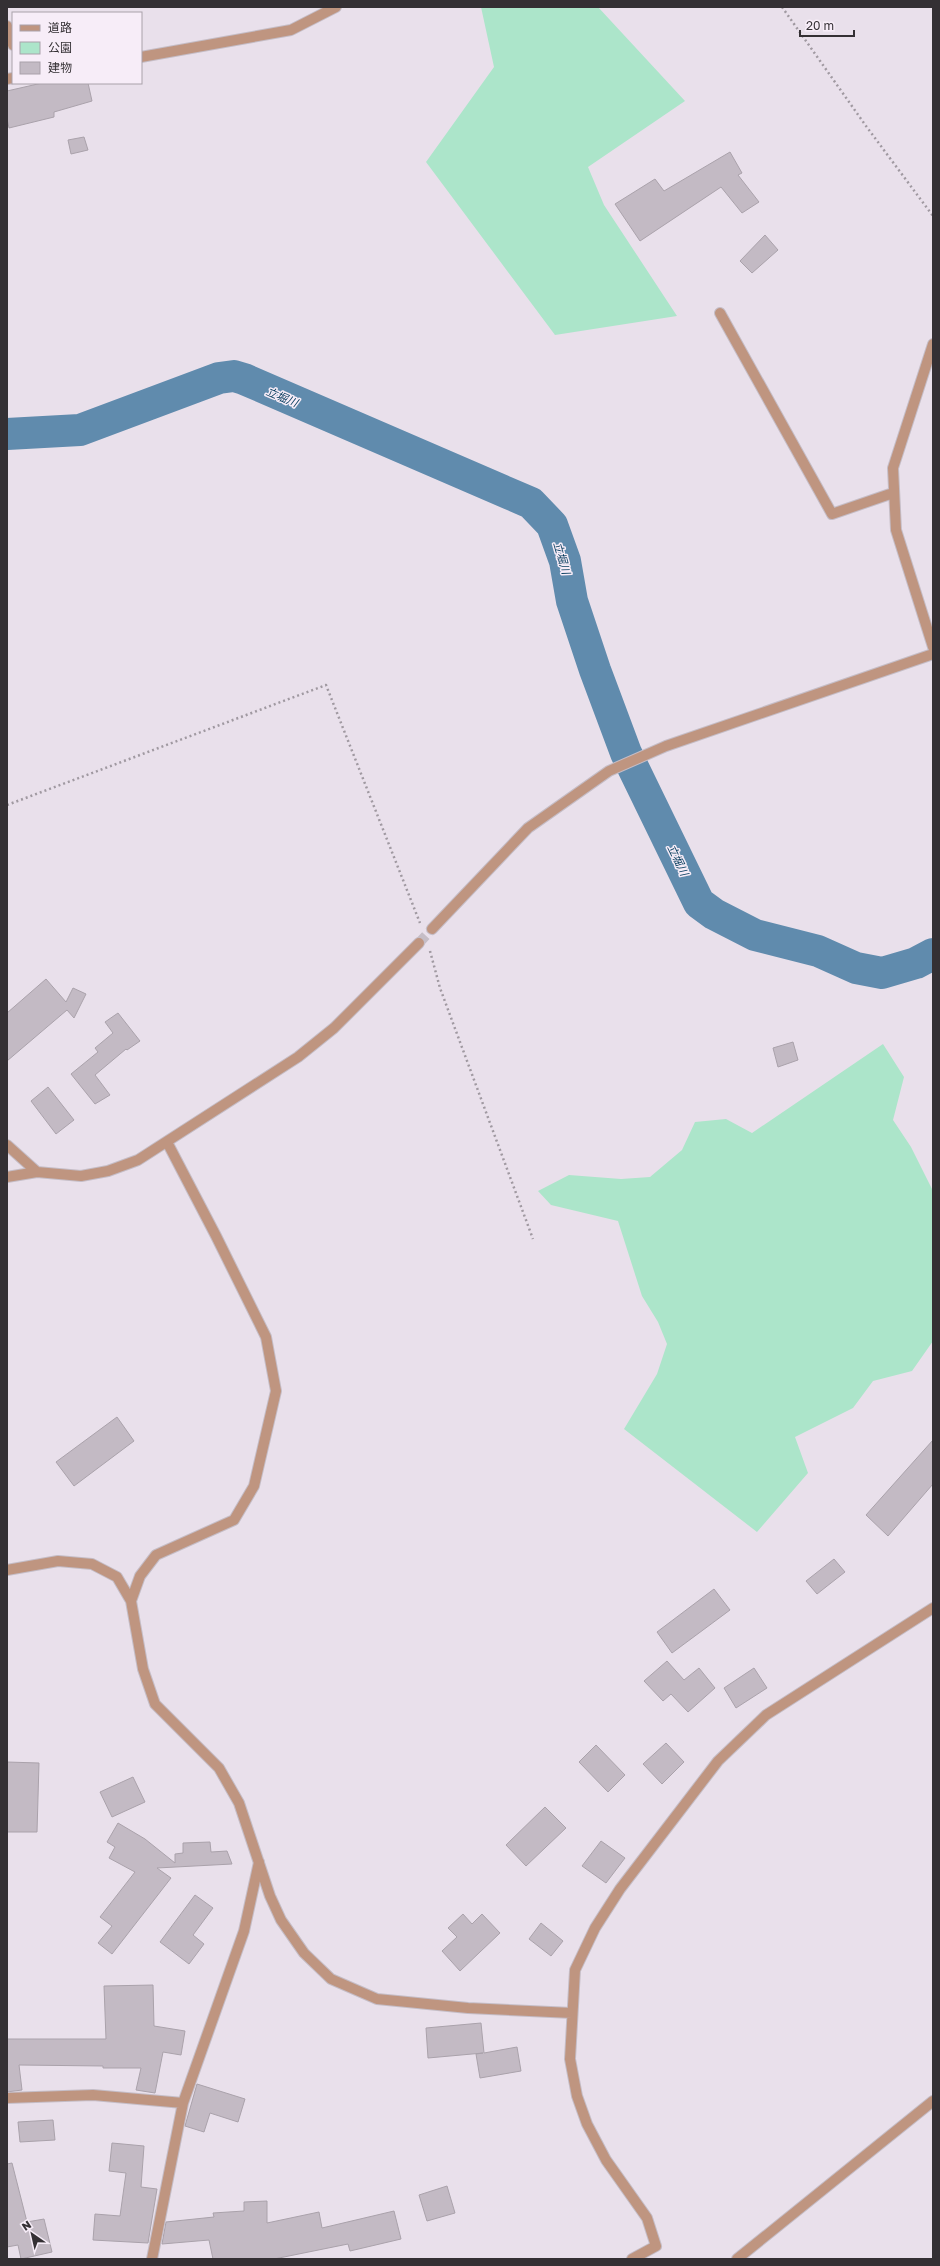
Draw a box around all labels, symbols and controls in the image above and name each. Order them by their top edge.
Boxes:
legend [12,12,142,84]
scale bar [800,12,854,38]
text: 20 m [806,18,834,33]
text: 道路 [48,20,72,35]
text: 公園 [48,40,72,55]
text: 建物 [48,60,72,75]
water label: 立堀川 [264,384,301,409]
water label: 立堀川 [552,540,574,576]
water label: 立堀川 [665,842,692,878]
north arrow [12,2214,52,2254]
text: N [19,2218,33,2233]

